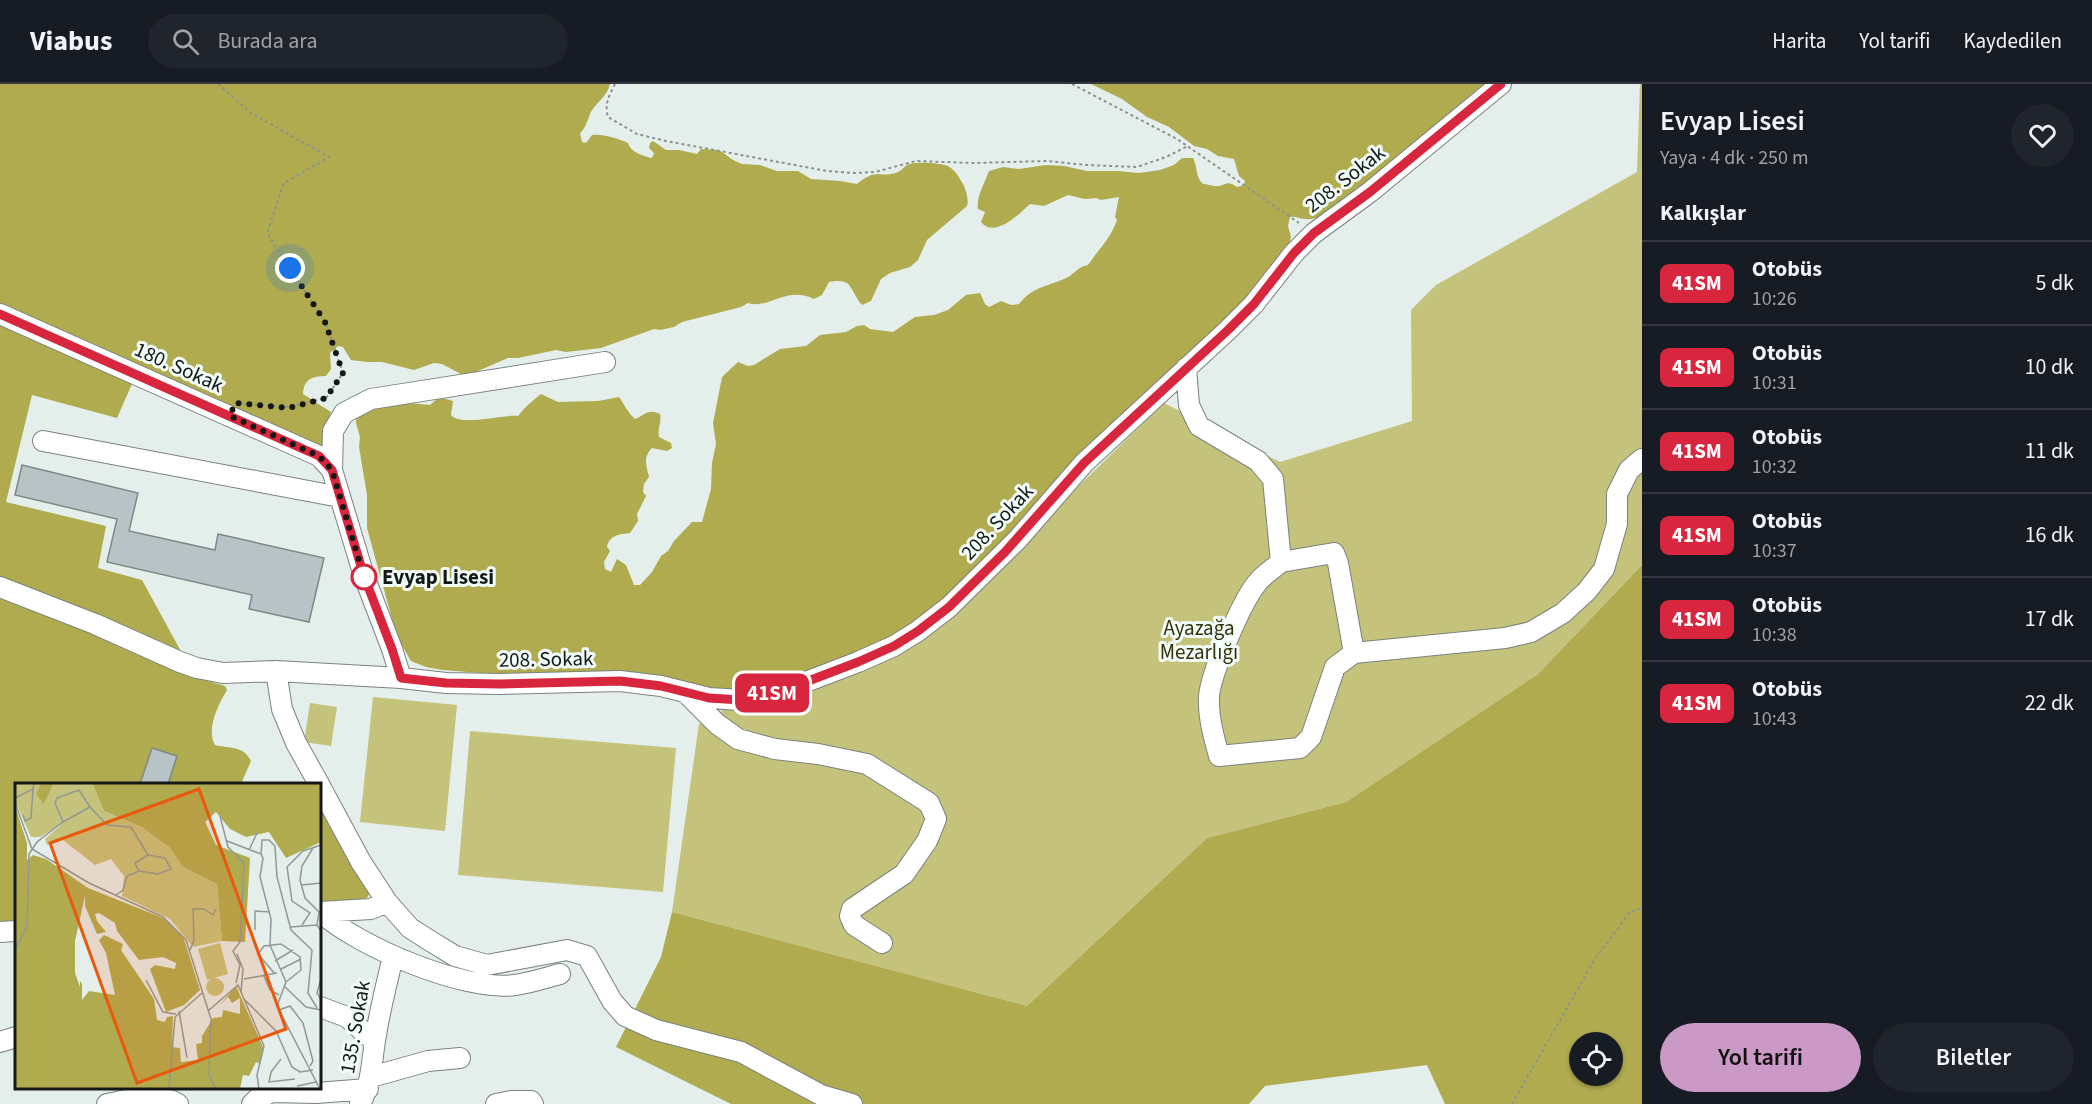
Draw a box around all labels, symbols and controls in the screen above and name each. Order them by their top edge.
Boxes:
search box [148,14,568,68]
text: Viabus [30,21,112,61]
icon: search [169,25,202,58]
text: Burada ara [217,25,318,57]
text: Harita [1772,26,1826,56]
text: Yol tarifi [1859,26,1930,56]
text: Kaydedilen [1963,26,2062,56]
text: Evyap Lisesi [1660,101,1805,141]
button: heart [2011,104,2074,167]
street label: 208. Sokak [1299,138,1392,220]
text: Yaya · 4 dk · 250 m [1660,144,1809,172]
text: Kalkışlar [1660,197,1746,229]
your location [275,253,305,283]
text: Otobüs [1752,253,1822,285]
text: 5 dk [2036,267,2074,299]
text: 41SM [1672,268,1722,298]
text: 10:26 [1752,285,1797,313]
street label: 180. Sokak [130,334,229,400]
text: Otobüs [1752,337,1822,369]
text: 10 dk [2025,351,2074,383]
text: 41SM [1672,352,1722,382]
text: 10:31 [1752,369,1797,397]
text: Otobüs [1752,421,1822,453]
text: 11 dk [2025,435,2074,467]
text: 41SM [1672,436,1722,466]
text: 10:32 [1752,453,1797,481]
street label: 208. Sokak [954,477,1041,567]
text: Otobüs [1752,505,1822,537]
text: 16 dk [2025,519,2074,551]
text: 41SM [1672,520,1722,550]
text: 10:37 [1752,537,1797,565]
place label: Evyap Lisesi [382,562,494,592]
marker: Evyap Lisesi [351,564,377,590]
text: Otobüs [1752,589,1822,621]
text: 17 dk [2025,603,2074,635]
text: 41SM [1672,604,1722,634]
park label: Ayazağa Mezarlığı [1160,613,1238,667]
text: 10:38 [1752,621,1797,649]
street label: 208. Sokak [498,643,594,675]
text: Otobüs [1752,673,1822,705]
line badge: 41SM [730,674,814,712]
text: 41SM [747,678,797,708]
text: 22 dk [2025,687,2074,719]
text: 41SM [1672,688,1722,718]
text: 10:43 [1752,705,1797,733]
inset map [15,783,321,1089]
street label: 135. Sokak [332,977,378,1076]
button: Yol tarifi [1660,1023,1861,1092]
button: Biletler [1873,1023,2074,1092]
map controls [1569,1032,1623,1086]
button: locate [1569,1032,1623,1086]

